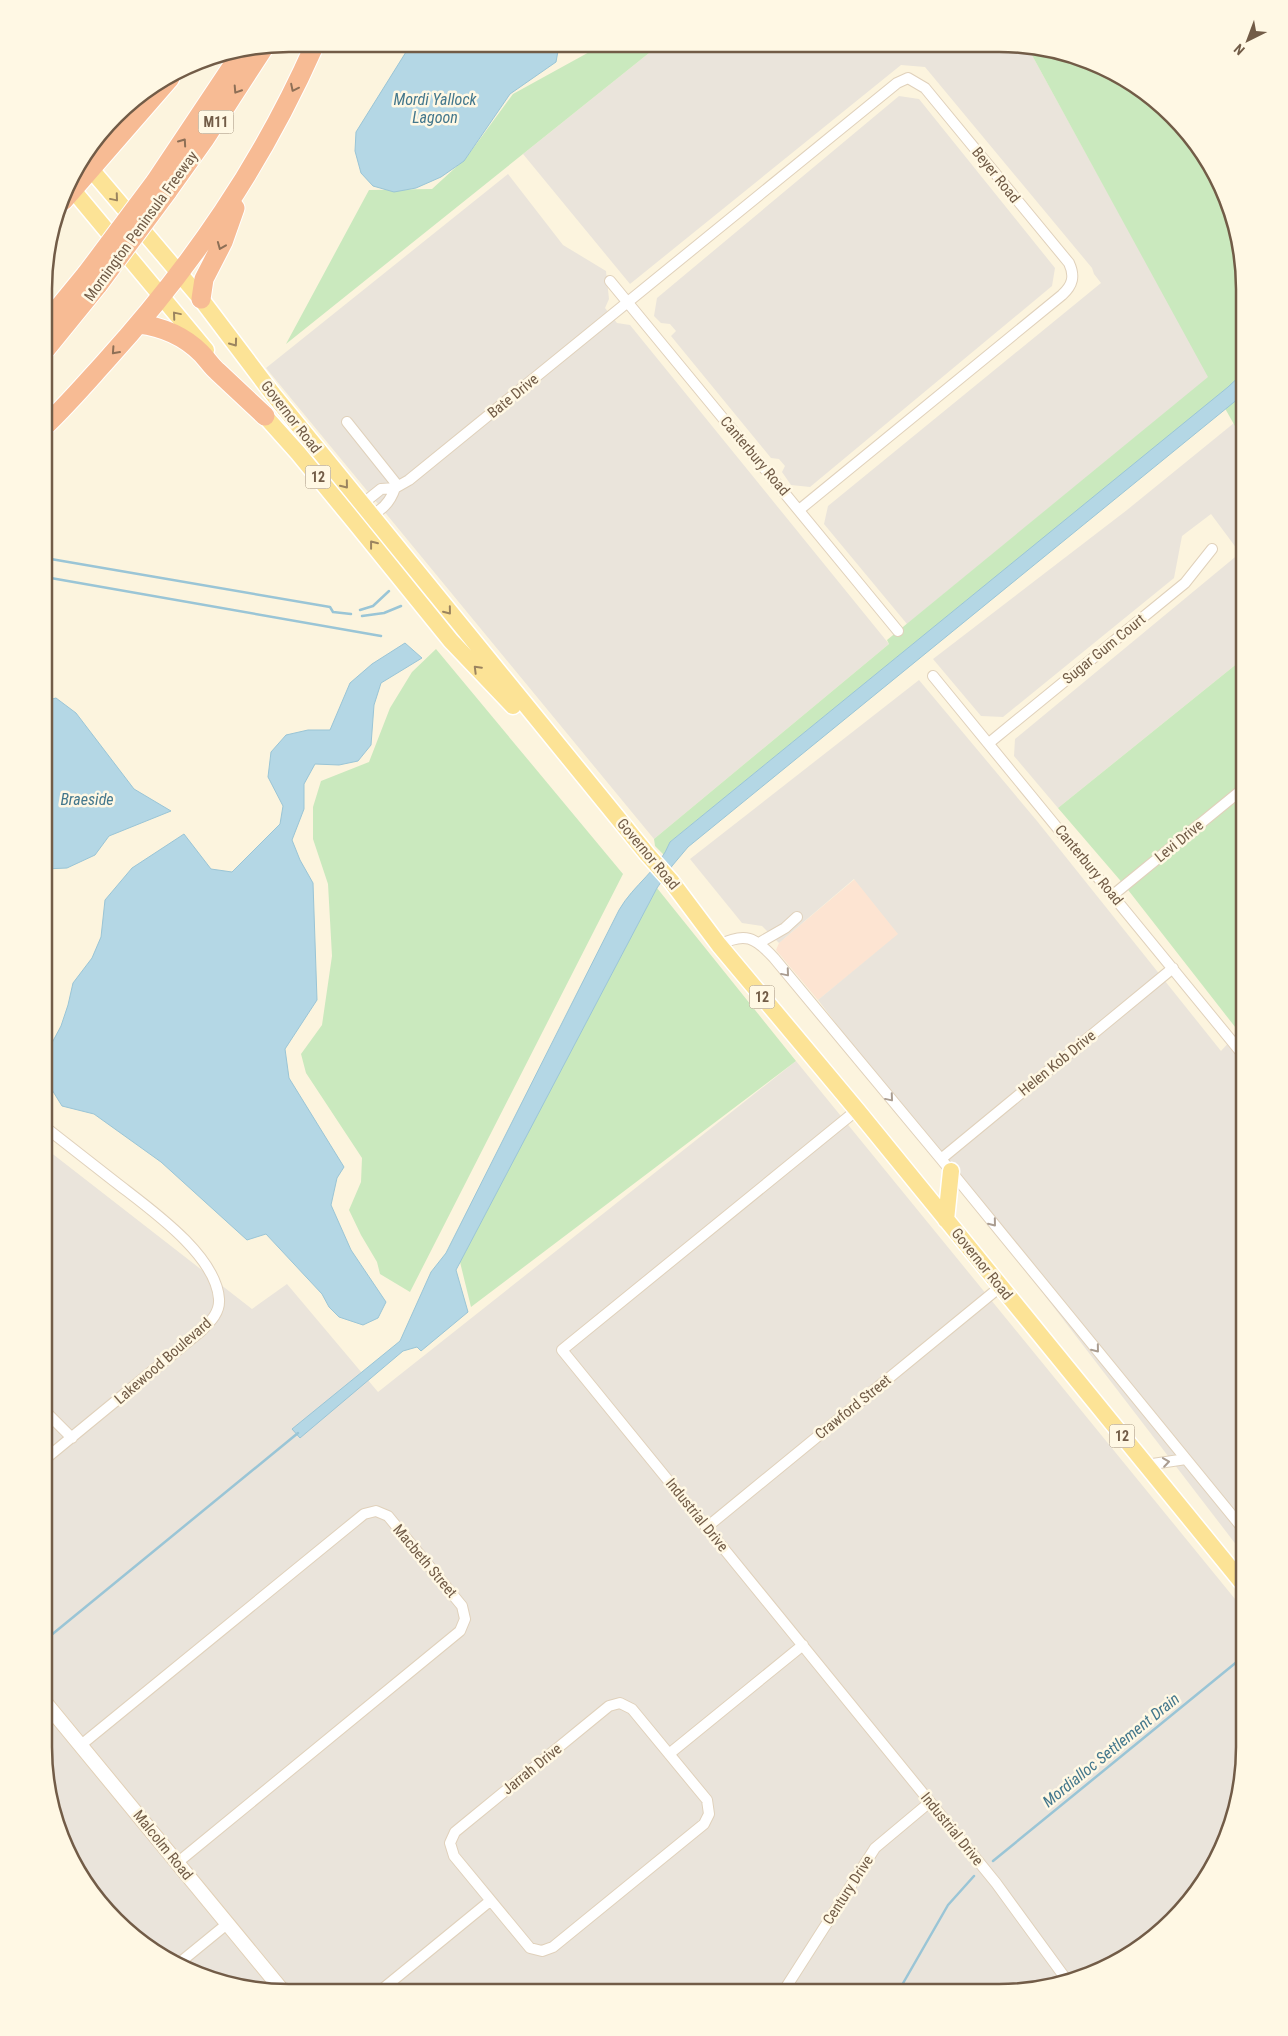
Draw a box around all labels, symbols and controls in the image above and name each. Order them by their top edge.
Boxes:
north arrow [1223,15,1273,65]
text: N [1231,41,1248,58]
one-way arrow [290,83,300,92]
one-way arrow [233,85,243,94]
water label: Mordi Yallock Lagoon [393,90,478,127]
road number: M11 [198,110,234,134]
one-way arrow [177,138,186,148]
street label: Beyer Road [968,144,1024,206]
street label: Mornington Peninsula Freeway [80,147,202,305]
one-way arrow [110,193,119,202]
one-way arrow [217,241,227,249]
one-way arrow [173,311,182,320]
one-way arrow [228,337,237,347]
one-way arrow [112,346,121,355]
street label: Bate Drive [484,370,542,422]
street label: Governor Road [257,377,325,457]
street label: Canterbury Road [717,413,793,499]
road number: 12 [306,466,330,488]
one-way arrow [340,479,349,488]
one-way arrow [371,541,379,550]
one-way arrow [442,605,451,614]
street label: Sugar Gum Court [1059,610,1149,688]
one-way arrow [474,666,483,675]
water label: Braeside [60,790,114,809]
street label: Governor Road [613,815,683,893]
street label: Levi Drive [1151,816,1207,866]
street label: Canterbury Road [1051,821,1127,909]
one-way arrow [781,967,789,976]
road number: 12 [750,986,774,1009]
street label: Helen Kob Drive [1015,1026,1099,1100]
one-way arrow [885,1092,894,1101]
one-way arrow [988,1218,997,1227]
street label: Governor Road [948,1224,1016,1304]
street label: Lakewood Boulevard [111,1314,215,1408]
one-way arrow [1091,1344,1100,1353]
street label: Crawford Street [811,1371,895,1443]
road number: 12 [1110,1424,1134,1448]
one-way arrow [1162,1457,1170,1468]
street label: Industrial Drive [662,1475,732,1555]
street label: Macbeth Street [389,1521,461,1601]
water label: Mordialloc Settlement Drain [1039,1689,1183,1811]
street label: Jarrah Drive [499,1740,565,1798]
street label: Industrial Drive [917,1789,987,1869]
street label: Malcolm Road [129,1806,197,1884]
street label: Century Drive [819,1852,877,1928]

